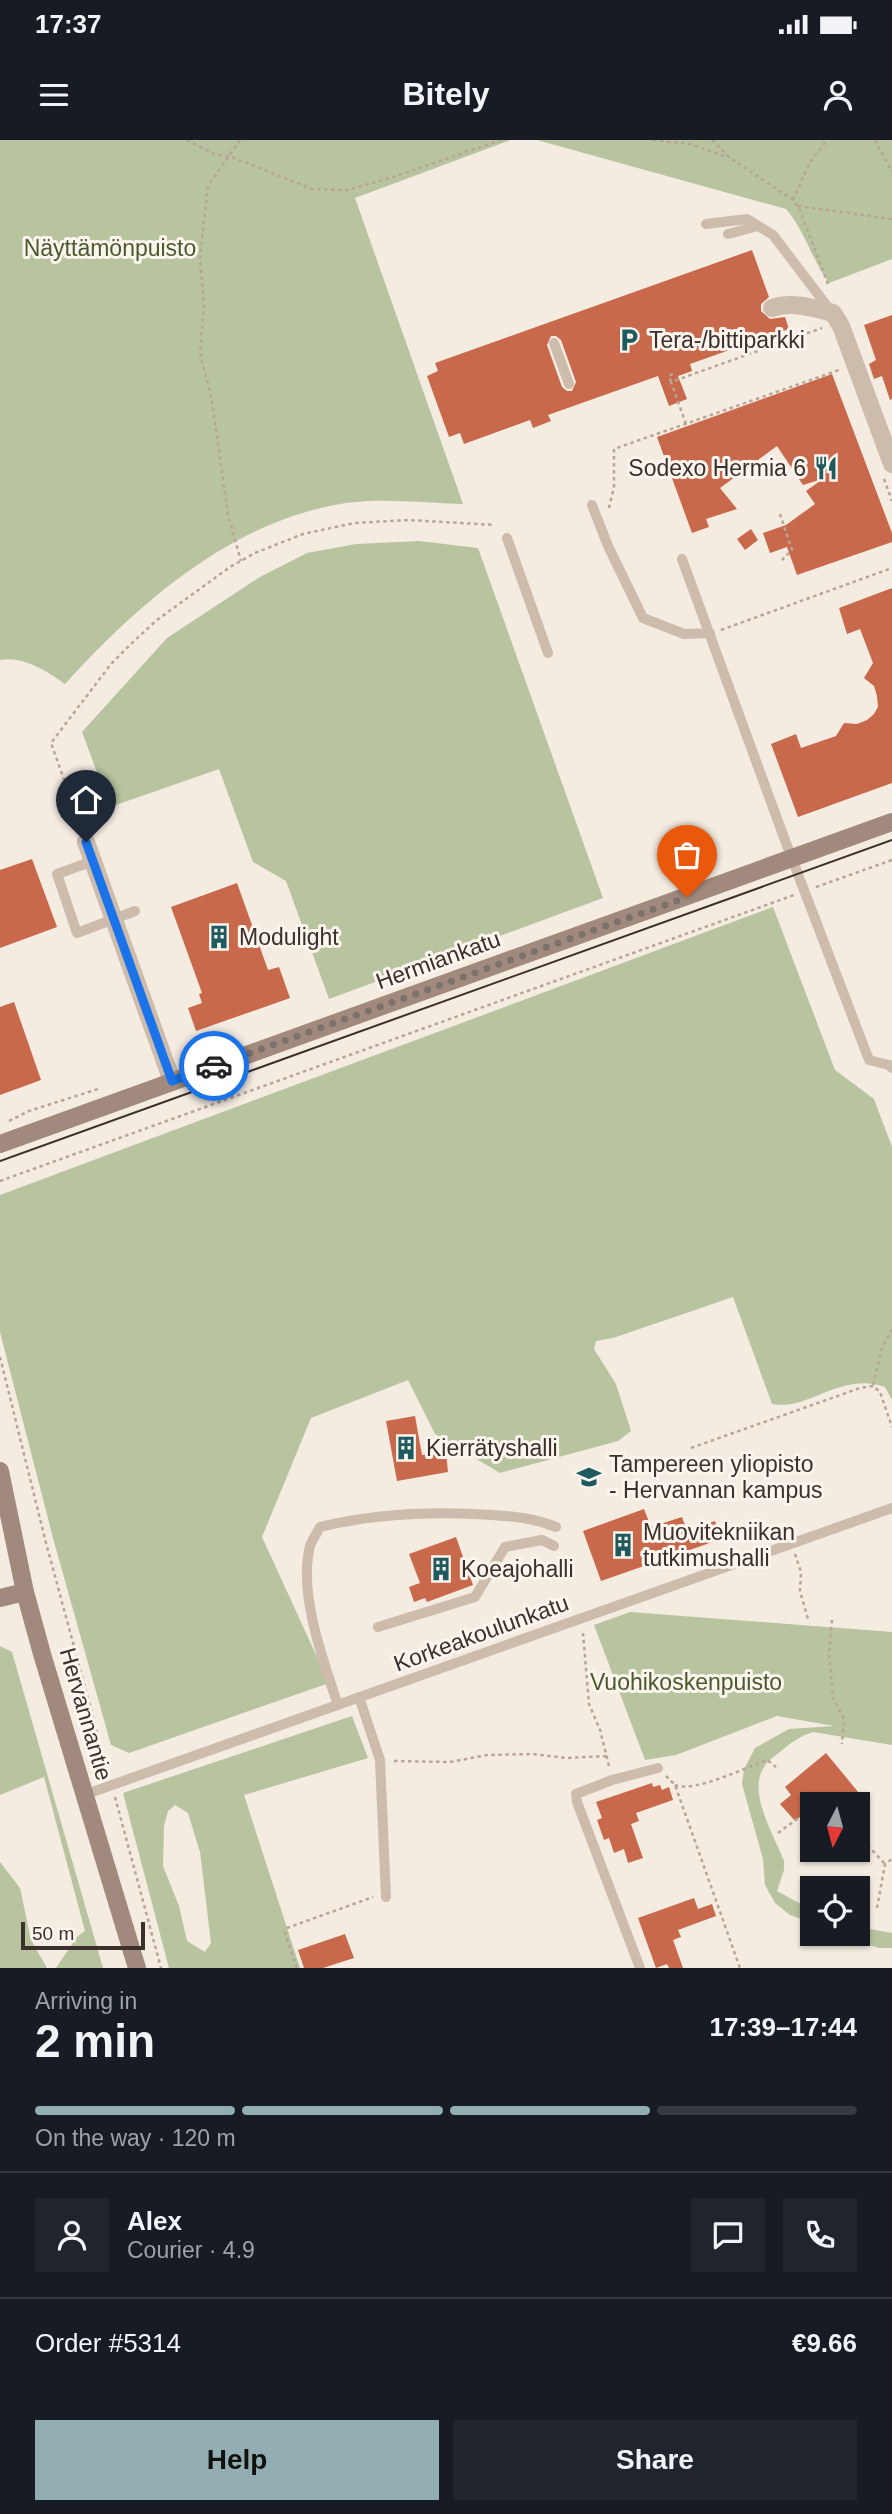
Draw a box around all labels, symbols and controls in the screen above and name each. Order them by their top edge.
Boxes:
text: 17:37 [35,9,102,39]
icon: menu [35,76,73,114]
text: Bitely [402,76,490,112]
icon: person [819,76,857,114]
park label: Näyttämönpuisto [24,235,196,261]
parking icon: Tera-/bittiparkki [615,326,643,354]
place label: Tera-/bittiparkki [649,327,805,353]
restaurant icon: Sodexo Hermia 6 [812,454,840,482]
place label: Sodexo Hermia 6 [628,455,806,481]
pin [56,770,116,842]
icon: home [67,781,105,819]
pin [657,825,717,897]
icon: bag [668,836,706,874]
building icon: Modulight [205,923,233,951]
place label: Modulight [239,924,339,950]
street label: Hermiankatu [372,925,504,995]
courier [179,1031,249,1101]
icon: car [195,1047,233,1085]
building icon: Kierrätyshalli [392,1434,420,1462]
place label: Kierrätyshalli [426,1435,558,1461]
place label: Tampereen yliopisto - Hervannan kampus [609,1451,823,1503]
school or university icon: Tampereen yliopisto - Hervannan kampus [575,1463,603,1491]
place label: Muovitekniikan tutkimushalli [643,1519,795,1571]
building icon: Muovitekniikan tutkimushalli [609,1531,637,1559]
building icon: Koeajohalli [427,1555,455,1583]
place label: Koeajohalli [461,1556,574,1582]
street label: Korkeakoulunkatu [390,1589,572,1677]
street label: Hervannantie [55,1645,117,1783]
park label: Vuohikoskenpuisto [590,1669,782,1695]
north arrow [800,1792,870,1862]
map controls [800,1792,870,1946]
button: locate [800,1876,870,1946]
scale bar [21,1919,145,1951]
text: 50 m [32,1923,74,1944]
text: Arriving in [35,1988,137,2014]
text: 17:39–17:44 [710,2012,857,2042]
text: 2 min [35,2015,155,2067]
text: On the way · 120 m [35,2125,236,2151]
button: person [35,2198,109,2272]
button: chat [691,2198,765,2272]
button: phone [783,2198,857,2272]
text: Alex [127,2206,182,2236]
text: Courier · 4.9 [127,2237,255,2263]
text: Order #5314 [35,2328,181,2358]
text: €9.66 [792,2328,857,2358]
button: Help [35,2420,439,2500]
button: Share [453,2420,857,2500]

